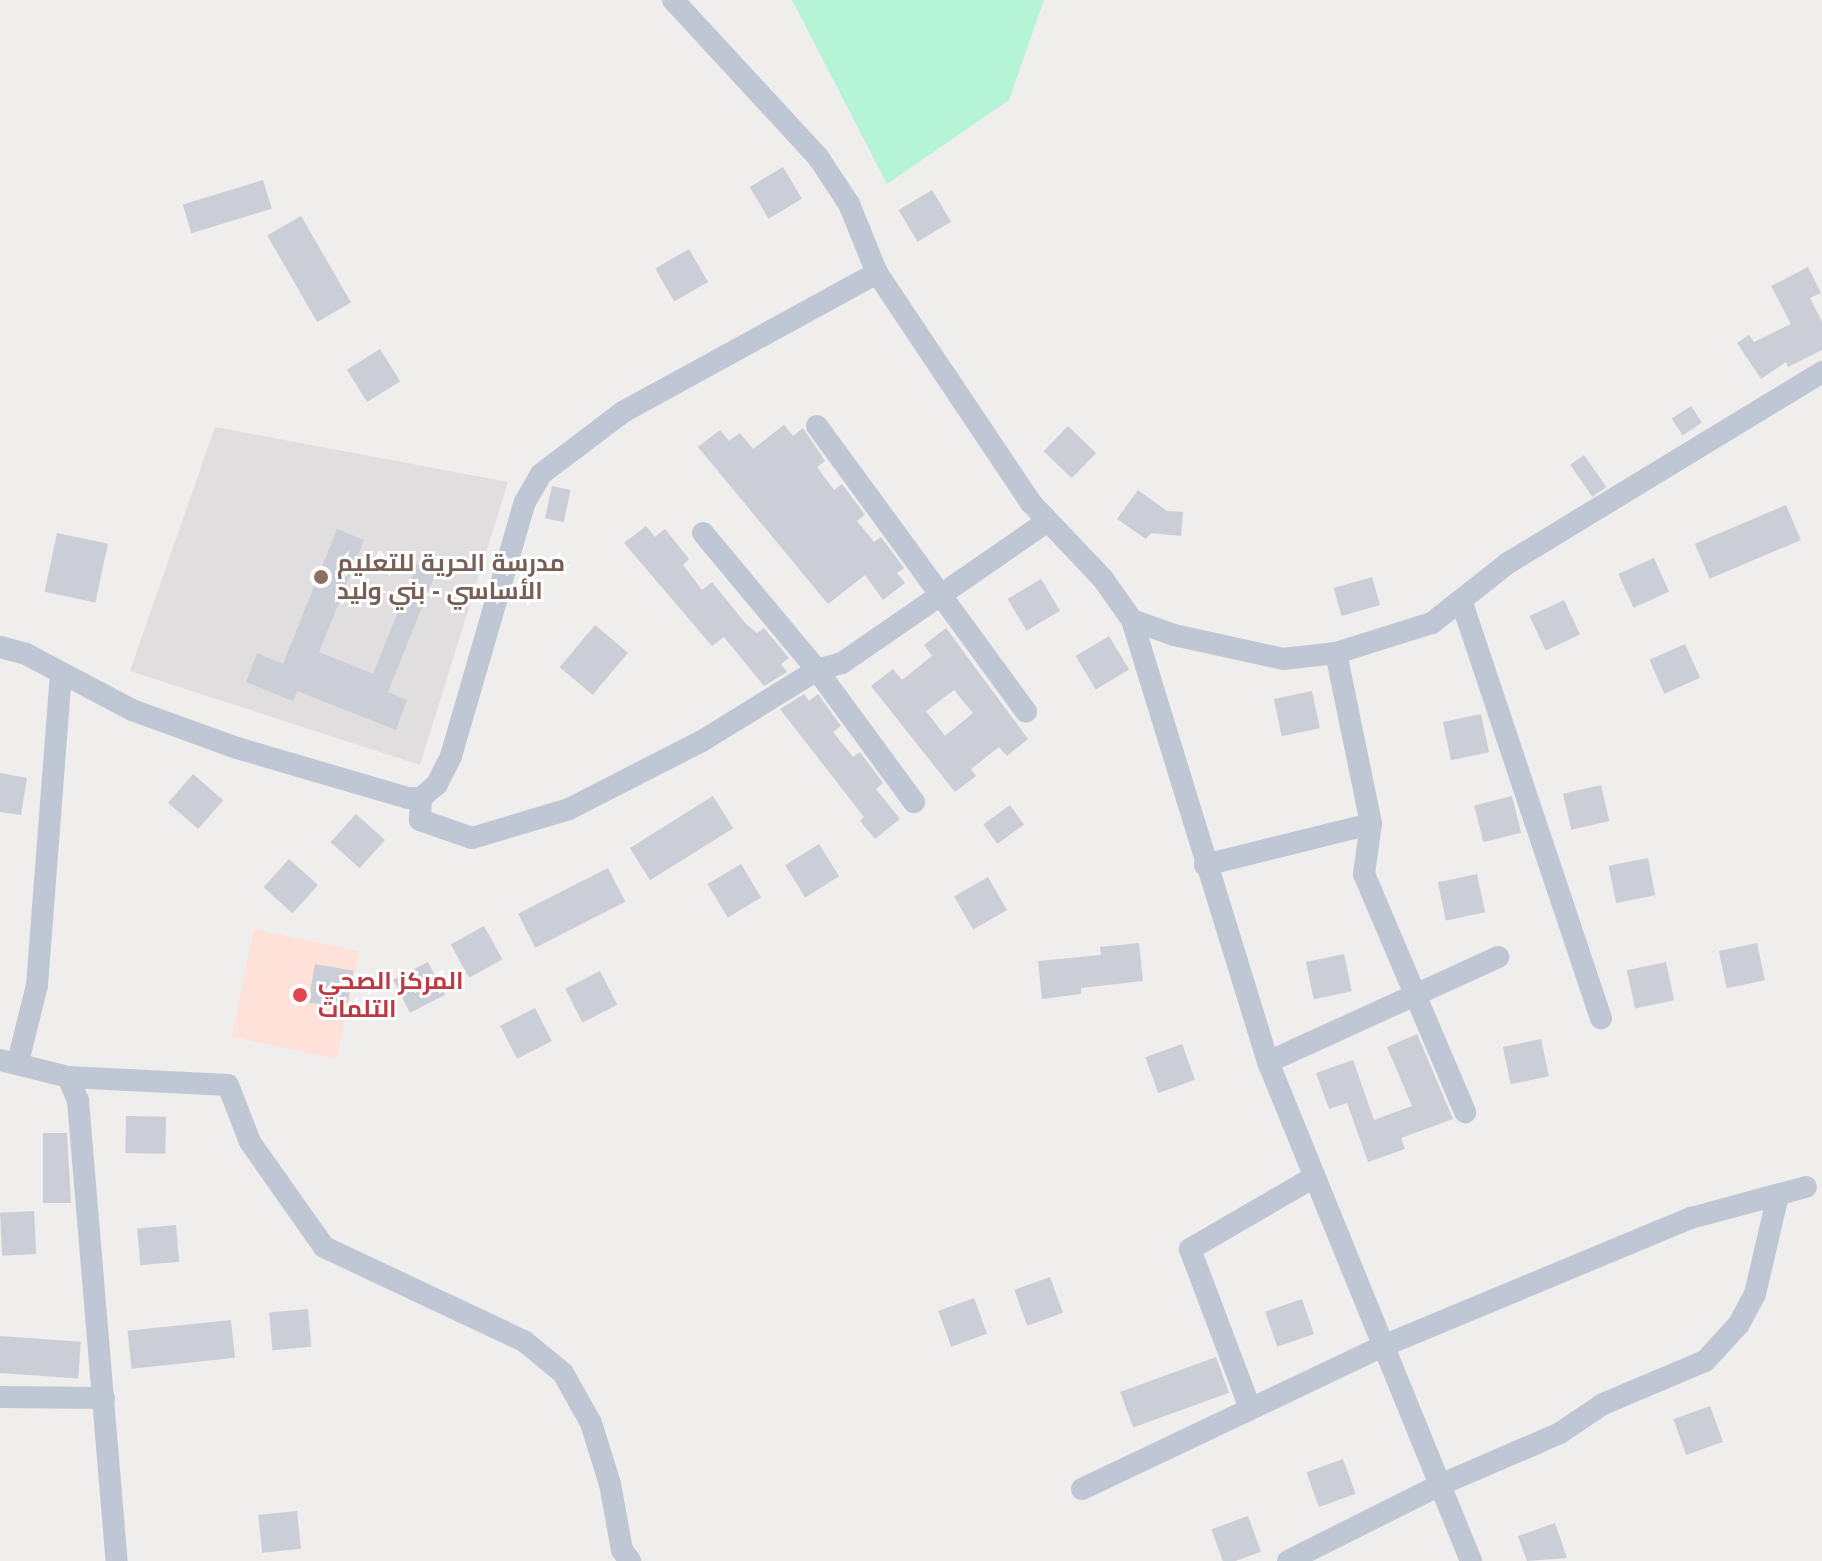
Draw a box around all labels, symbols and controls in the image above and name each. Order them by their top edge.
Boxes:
place label: مدرسة الحرية للتعليم الأساسي - بني وليد [337,549,565,605]
marker: مدرسة الحرية للتعليم الأساسي - بني وليد [312,568,330,586]
place label: المركز الصحي التلمات [318,967,463,1023]
marker: المركز الصحي التلمات [289,984,311,1006]

